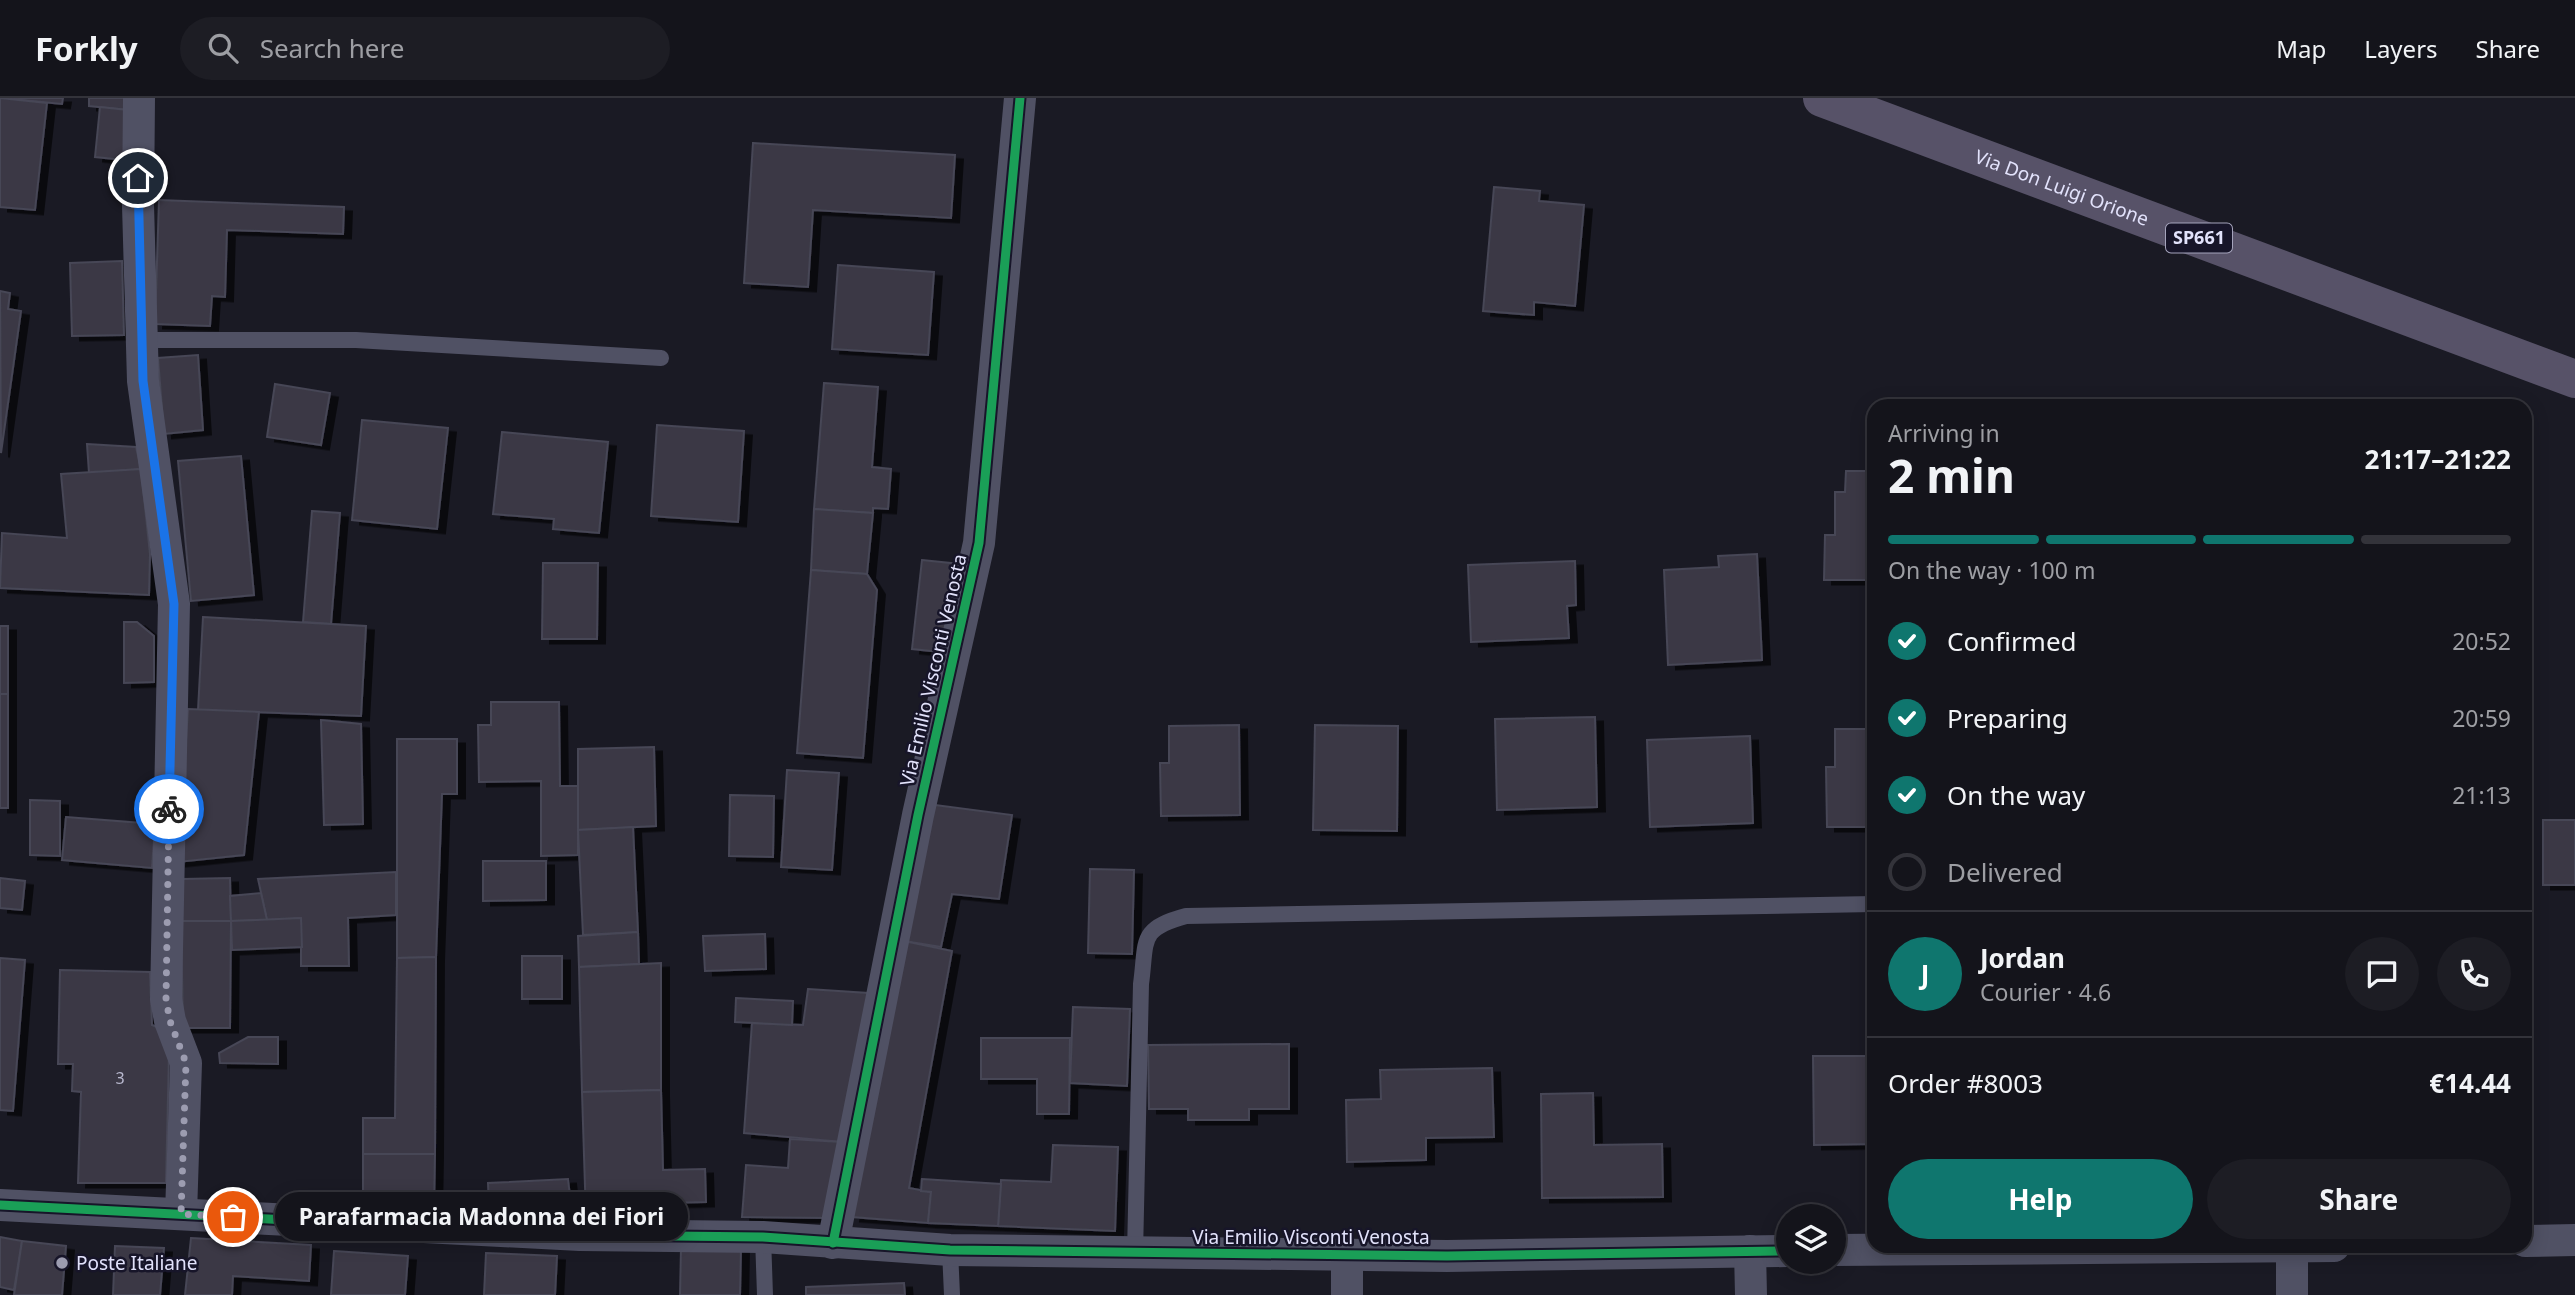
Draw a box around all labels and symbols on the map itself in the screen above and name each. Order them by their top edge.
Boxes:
street label: Via Don Luigi Orione [1971,143,2152,232]
pin [108,148,168,208]
road number: SP661 [2166,223,2232,252]
street label: Via Emilio Visconti Venosta [894,551,972,789]
courier [134,774,204,844]
house number: 3 [115,1067,125,1089]
pin [203,1187,263,1247]
callout: Parafarmacia Madonna dei Fiori [275,1192,688,1242]
street label: Via Emilio Visconti Venosta [1192,1224,1430,1250]
place label: Poste Italiane [76,1250,198,1276]
marker: Poste Italiane [54,1255,70,1271]

